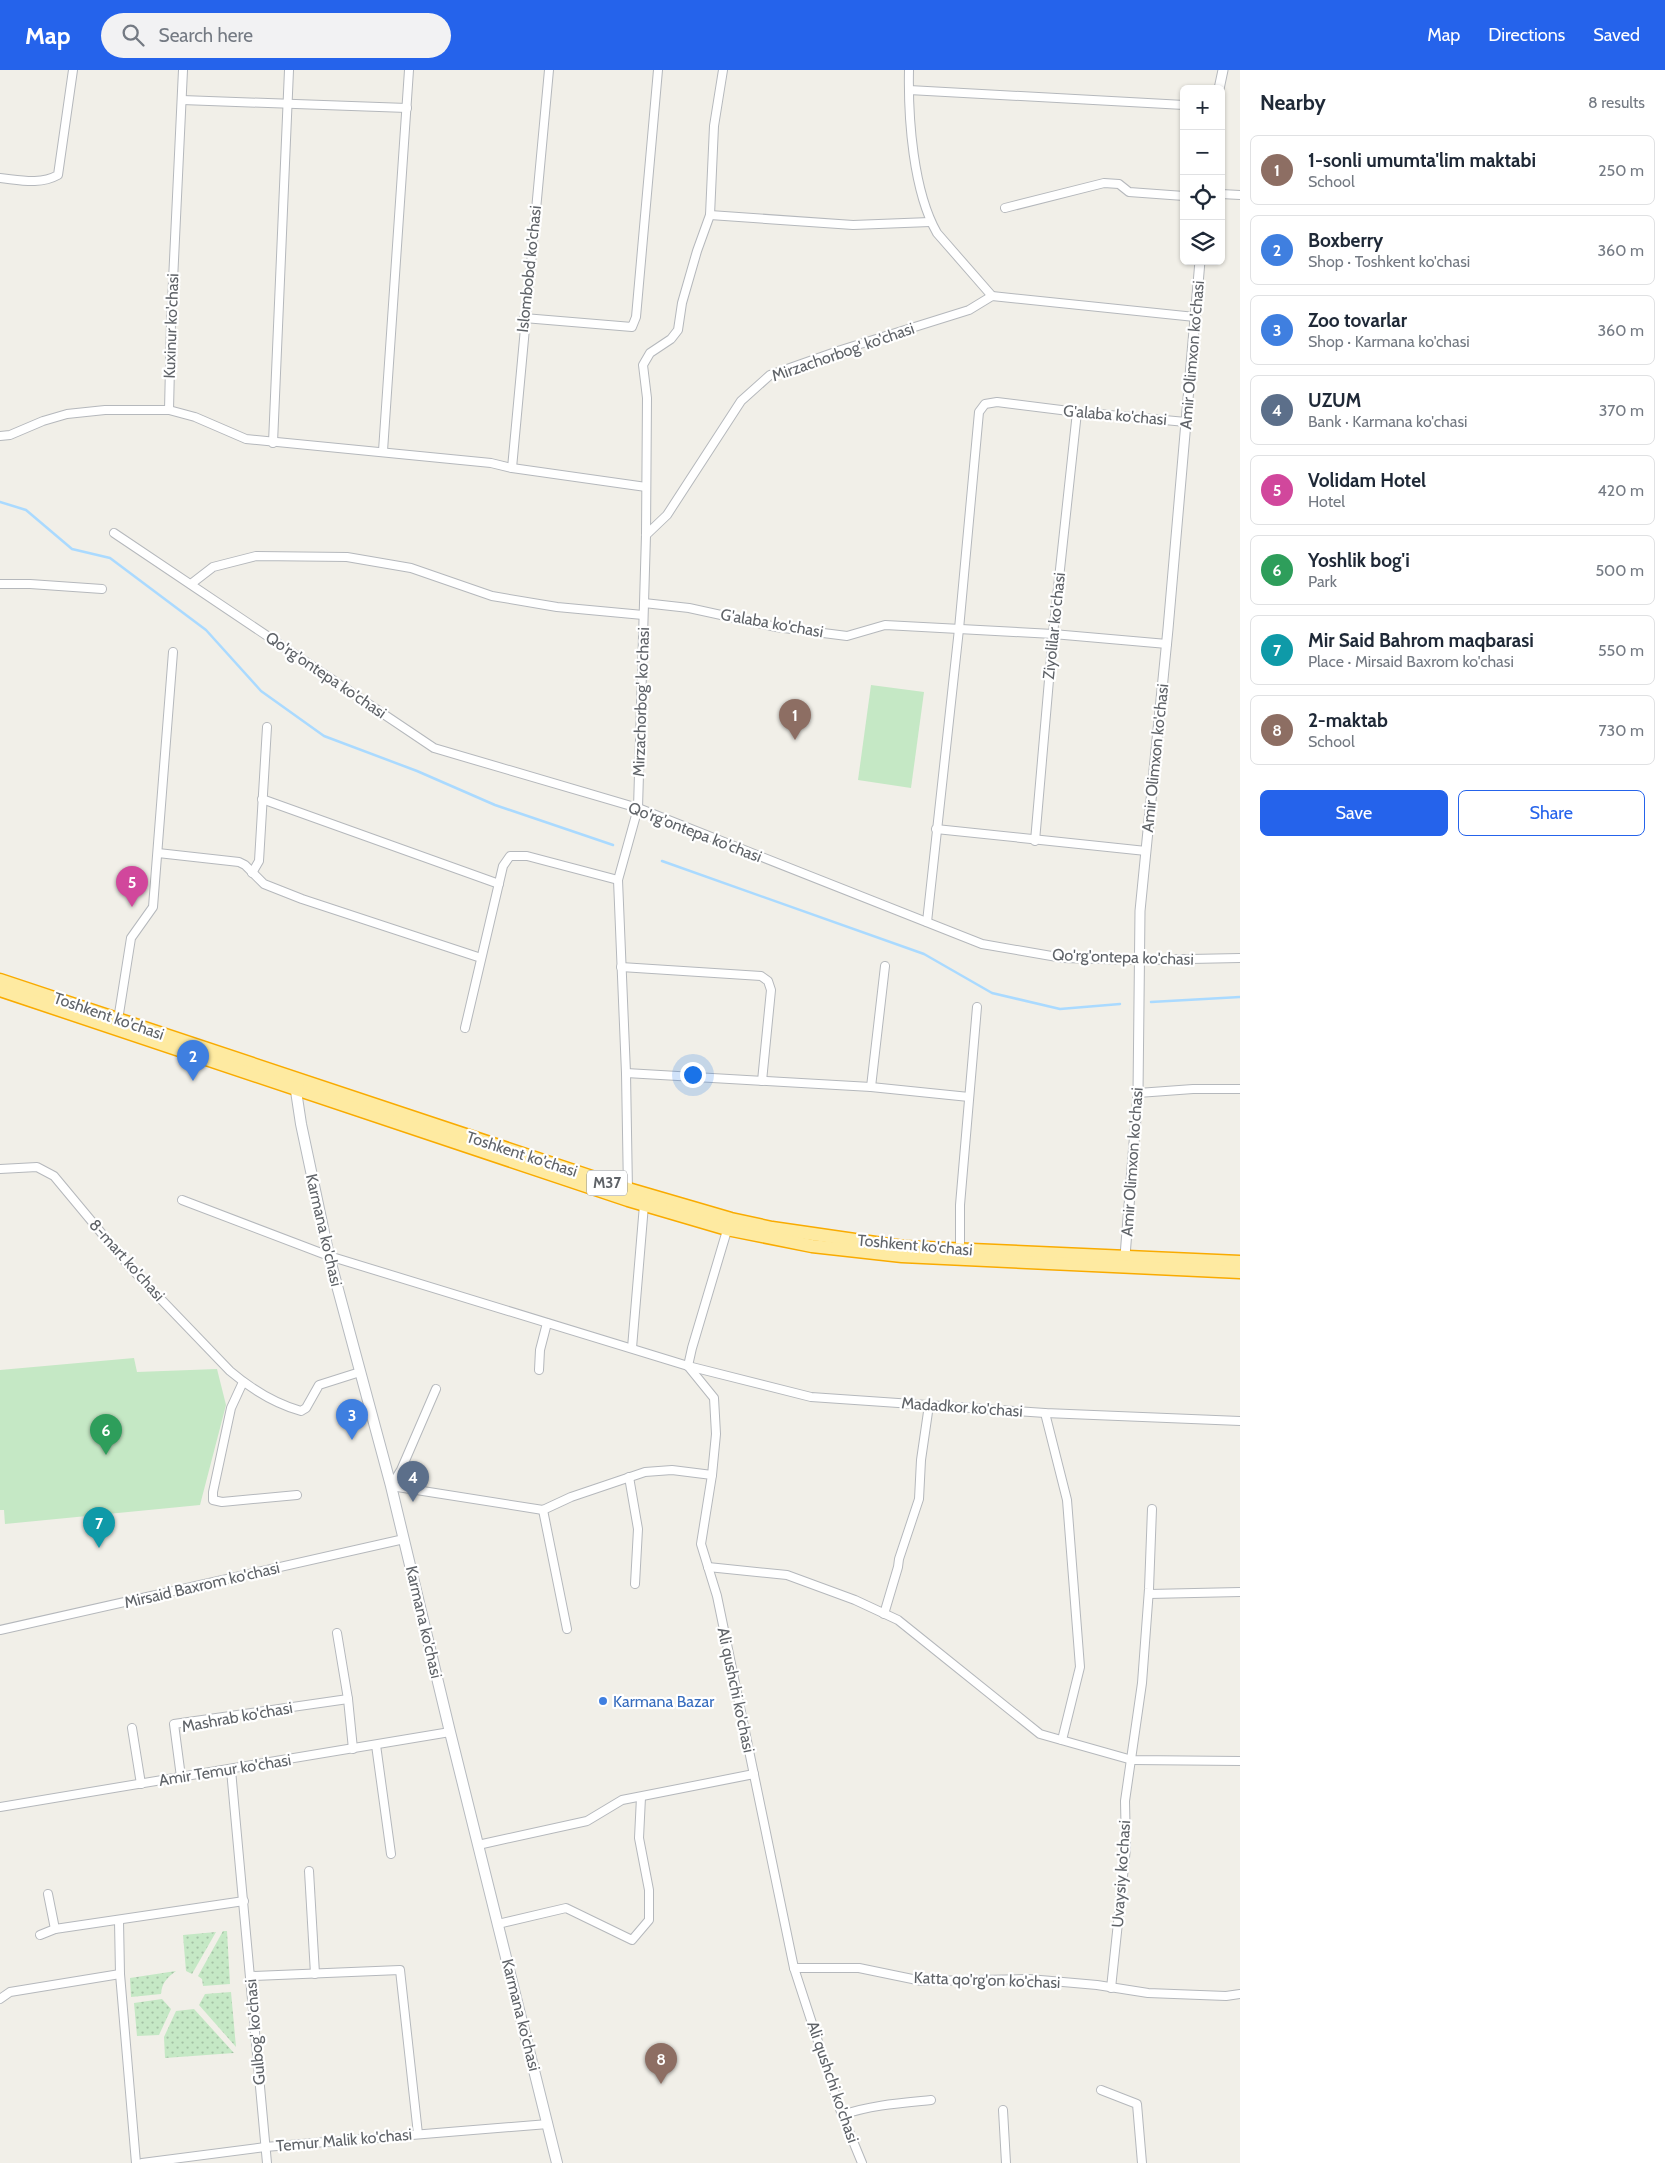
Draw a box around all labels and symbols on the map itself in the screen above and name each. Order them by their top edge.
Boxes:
street label: Islombobd ko'chasi [513,205,545,333]
street label: Kuxinur ko'chasi [160,273,182,379]
street label: Amir Olimxon ko'chasi [1176,280,1208,430]
street label: Mirzachorbog' ko'chasi [769,319,917,385]
street label: G'alaba ko'chasi [1062,401,1168,429]
street label: Ziyolilar ko'chasi [1039,572,1069,680]
street label: G'alaba ko'chasi [719,605,825,641]
street label: Mirzachorbog' ko'chasi [629,627,653,777]
street label: Qo'rg'ontepa ko'chasi [262,628,390,722]
street label: Amir Olimxon ko'chasi [1138,683,1172,833]
pin: 1 [779,699,811,740]
street label: Qo'rg'ontepa ko'chasi [626,798,764,866]
pin: 5 [116,866,148,907]
street label: Qo'rg'ontepa ko'chasi [1052,945,1194,969]
street label: Toshkent ko'chasi [51,988,167,1044]
pin: 2 [177,1040,209,1081]
your location [680,1062,706,1088]
street label: Amir Olimxon ko'chasi [1117,1087,1147,1237]
street label: Toshkent ko'chasi [464,1127,580,1181]
road number: M37 [587,1170,627,1196]
street label: Karmana ko'chasi [302,1172,346,1288]
street label: 8-mart ko'chasi [85,1215,169,1305]
street label: Toshkent ko'chasi [857,1231,973,1259]
street label: Madadkor ko'chasi [901,1393,1023,1421]
pin: 3 [336,1399,368,1440]
pin: 6 [90,1414,122,1455]
pin: 4 [397,1461,429,1502]
pin: 7 [83,1507,115,1548]
street label: Mirsaid Baxrom ko'chasi [122,1558,282,1612]
street label: Karmana ko'chasi [402,1564,446,1680]
street label: Ali qushchi ko'chasi [713,1626,759,1754]
place label: Karmana Bazar [613,1692,715,1711]
marker: Karmana Bazar [597,1695,609,1707]
street label: Mashrab ko'chasi [180,1698,294,1736]
street label: Amir Temur ko'chasi [157,1750,293,1790]
street label: Uvaysiy ko'chasi [1108,1820,1134,1928]
street label: Karmana ko'chasi [498,1957,544,2073]
street label: Katta qo'rg'on ko'chasi [913,1968,1061,1992]
street label: Gulbog' ko'chasi [241,1978,269,2086]
street label: Ali qushchi ko'chasi [803,2019,863,2145]
pin: 8 [645,2043,677,2084]
street label: Temur Malik ko'chasi [275,2125,413,2155]

